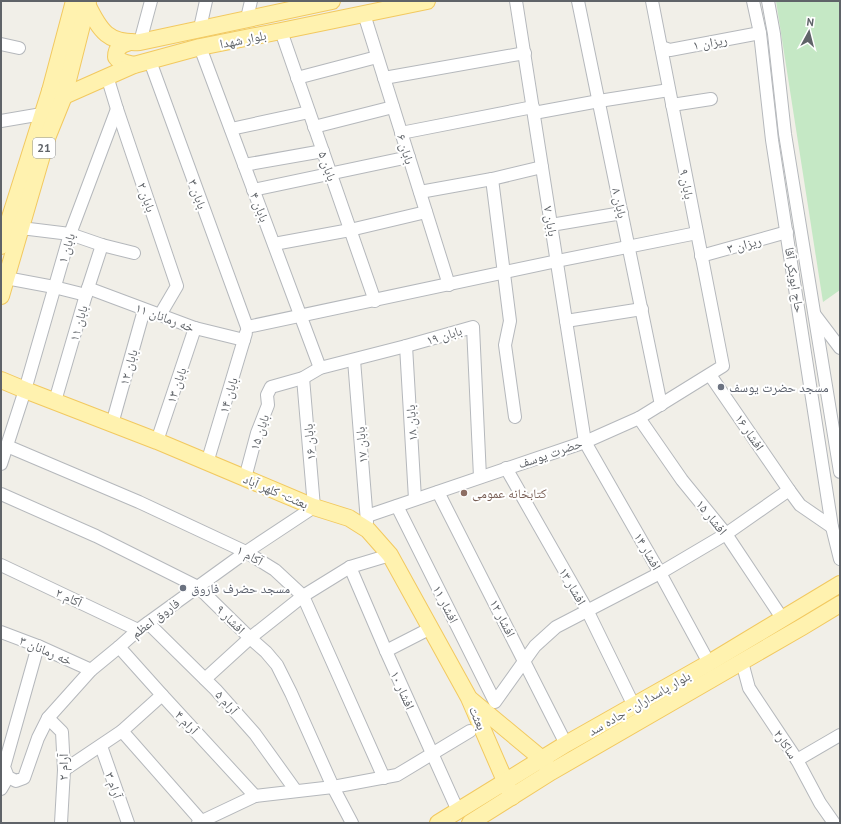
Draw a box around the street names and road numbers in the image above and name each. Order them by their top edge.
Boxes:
street label: بلوار شهدا [218,27,268,52]
street label: ریزان ۱ [691,31,729,54]
street label: بابان ۶ [393,132,418,166]
road number: 21 [33,138,55,158]
street label: بابان ۵ [314,149,341,183]
street label: بابان ۹ [675,167,698,201]
street label: بابان ۳ [184,177,211,211]
street label: بابان ۲ [133,180,160,214]
street label: بابان ۸ [608,186,631,220]
street label: بابان ۴ [246,190,273,225]
street label: بابان ۷ [540,205,561,238]
street label: بابان ۱ [54,231,79,265]
street label: ۳ ریزان [725,232,763,257]
street label: حاج ابوبکر آقا [780,246,808,314]
street label: خه رمانان ۱۱ [133,299,197,336]
street label: بابان ۱۱ [65,303,92,343]
street label: بابان ۱۹ [424,322,464,349]
street label: بابان ۱۲ [115,347,142,387]
street label: بابان ۱۳ [162,365,190,405]
street label: بابان ۱۴ [215,375,242,415]
street label: بابان ۱۸ [402,404,421,442]
street label: افشار ۱۶ [731,411,768,454]
street label: بابان ۱۵ [246,412,273,452]
street label: بابان ۱۶ [299,423,320,461]
street label: بابان ۱۷ [351,426,372,464]
street label: حضرت یوسف [516,435,585,472]
street label: بعثت- کلهر آباد [241,470,311,513]
street label: افشار ۱۵ [692,496,731,538]
street label: افشار ۱۴ [630,529,665,573]
street label: آکام ۱ [234,541,266,570]
street label: افشار ۱۳ [555,564,590,608]
street label: افشار ۱۱ [429,582,462,626]
street label: آکام ۲ [53,584,85,611]
street label: فاروق اعظم [128,595,183,642]
street label: افشار ۱۲ [486,596,519,640]
street label: افشار ۹ [212,601,249,638]
street label: خه رمانان ۳ [17,632,75,669]
street label: بلوار پاسداران - جاده سد [585,667,694,740]
street label: افشار ۱۰ [387,668,419,712]
street label: آرام ۵ [211,687,242,719]
street label: بعثت [465,704,490,733]
street label: آرام ۴ [171,707,202,738]
street label: ساکار۲ [770,726,801,762]
street label: آرام ۲ [55,753,72,780]
street label: آرام ۳ [101,770,126,801]

